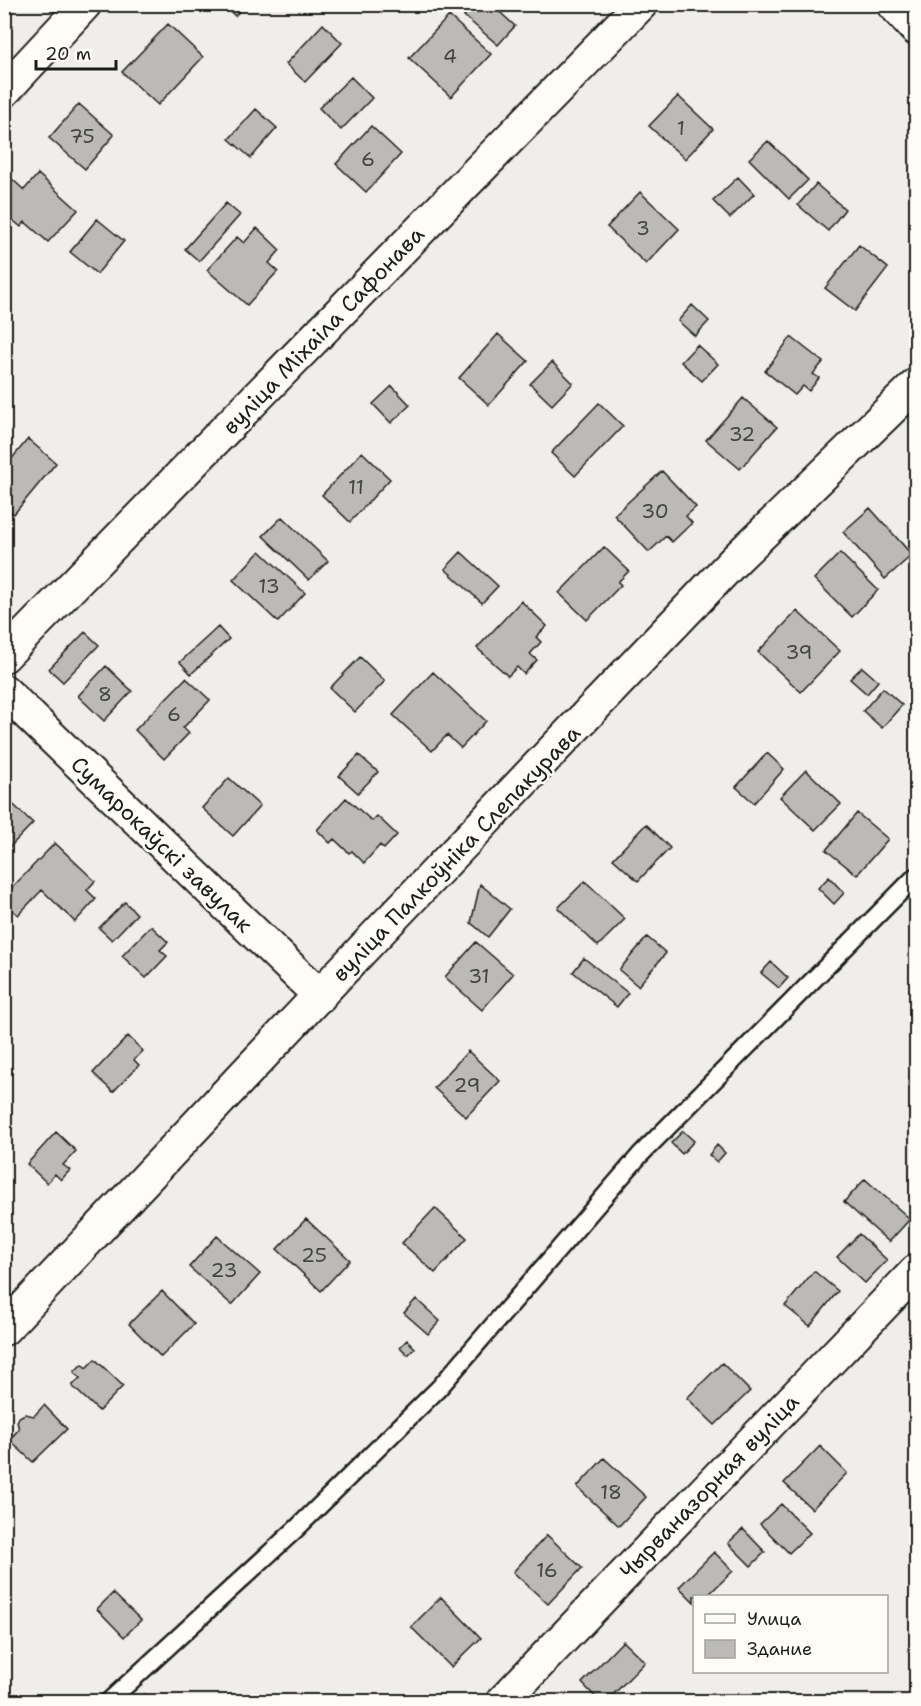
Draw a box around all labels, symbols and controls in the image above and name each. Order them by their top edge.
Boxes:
scale bar [36,33,116,71]
text: 20 m [45,42,91,66]
house number: 4 [443,43,457,69]
house number: 1 [677,115,685,141]
house number: 75 [69,123,95,149]
house number: 6 [361,146,375,172]
house number: 3 [636,215,650,241]
street label: вуліца Міхаіла Сафонава [216,220,431,441]
house number: 32 [729,421,755,447]
house number: 11 [348,474,364,500]
house number: 30 [641,498,669,524]
house number: 13 [258,573,280,599]
house number: 39 [786,639,812,665]
house number: 8 [98,681,112,707]
house number: 6 [167,701,181,727]
street label: вуліца Палкоўніка Слепакурава [326,719,587,988]
street label: Сумарокаўскі завулак [65,750,259,939]
house number: 31 [468,963,490,989]
house number: 29 [454,1072,480,1098]
house number: 25 [301,1242,327,1268]
house number: 23 [211,1257,237,1283]
street label: Чырваназорная вуліца [613,1387,806,1585]
house number: 18 [600,1479,622,1505]
house number: 16 [536,1557,558,1583]
legend [693,1595,888,1673]
text: Улица [747,1607,801,1631]
text: Здание [747,1637,812,1661]

